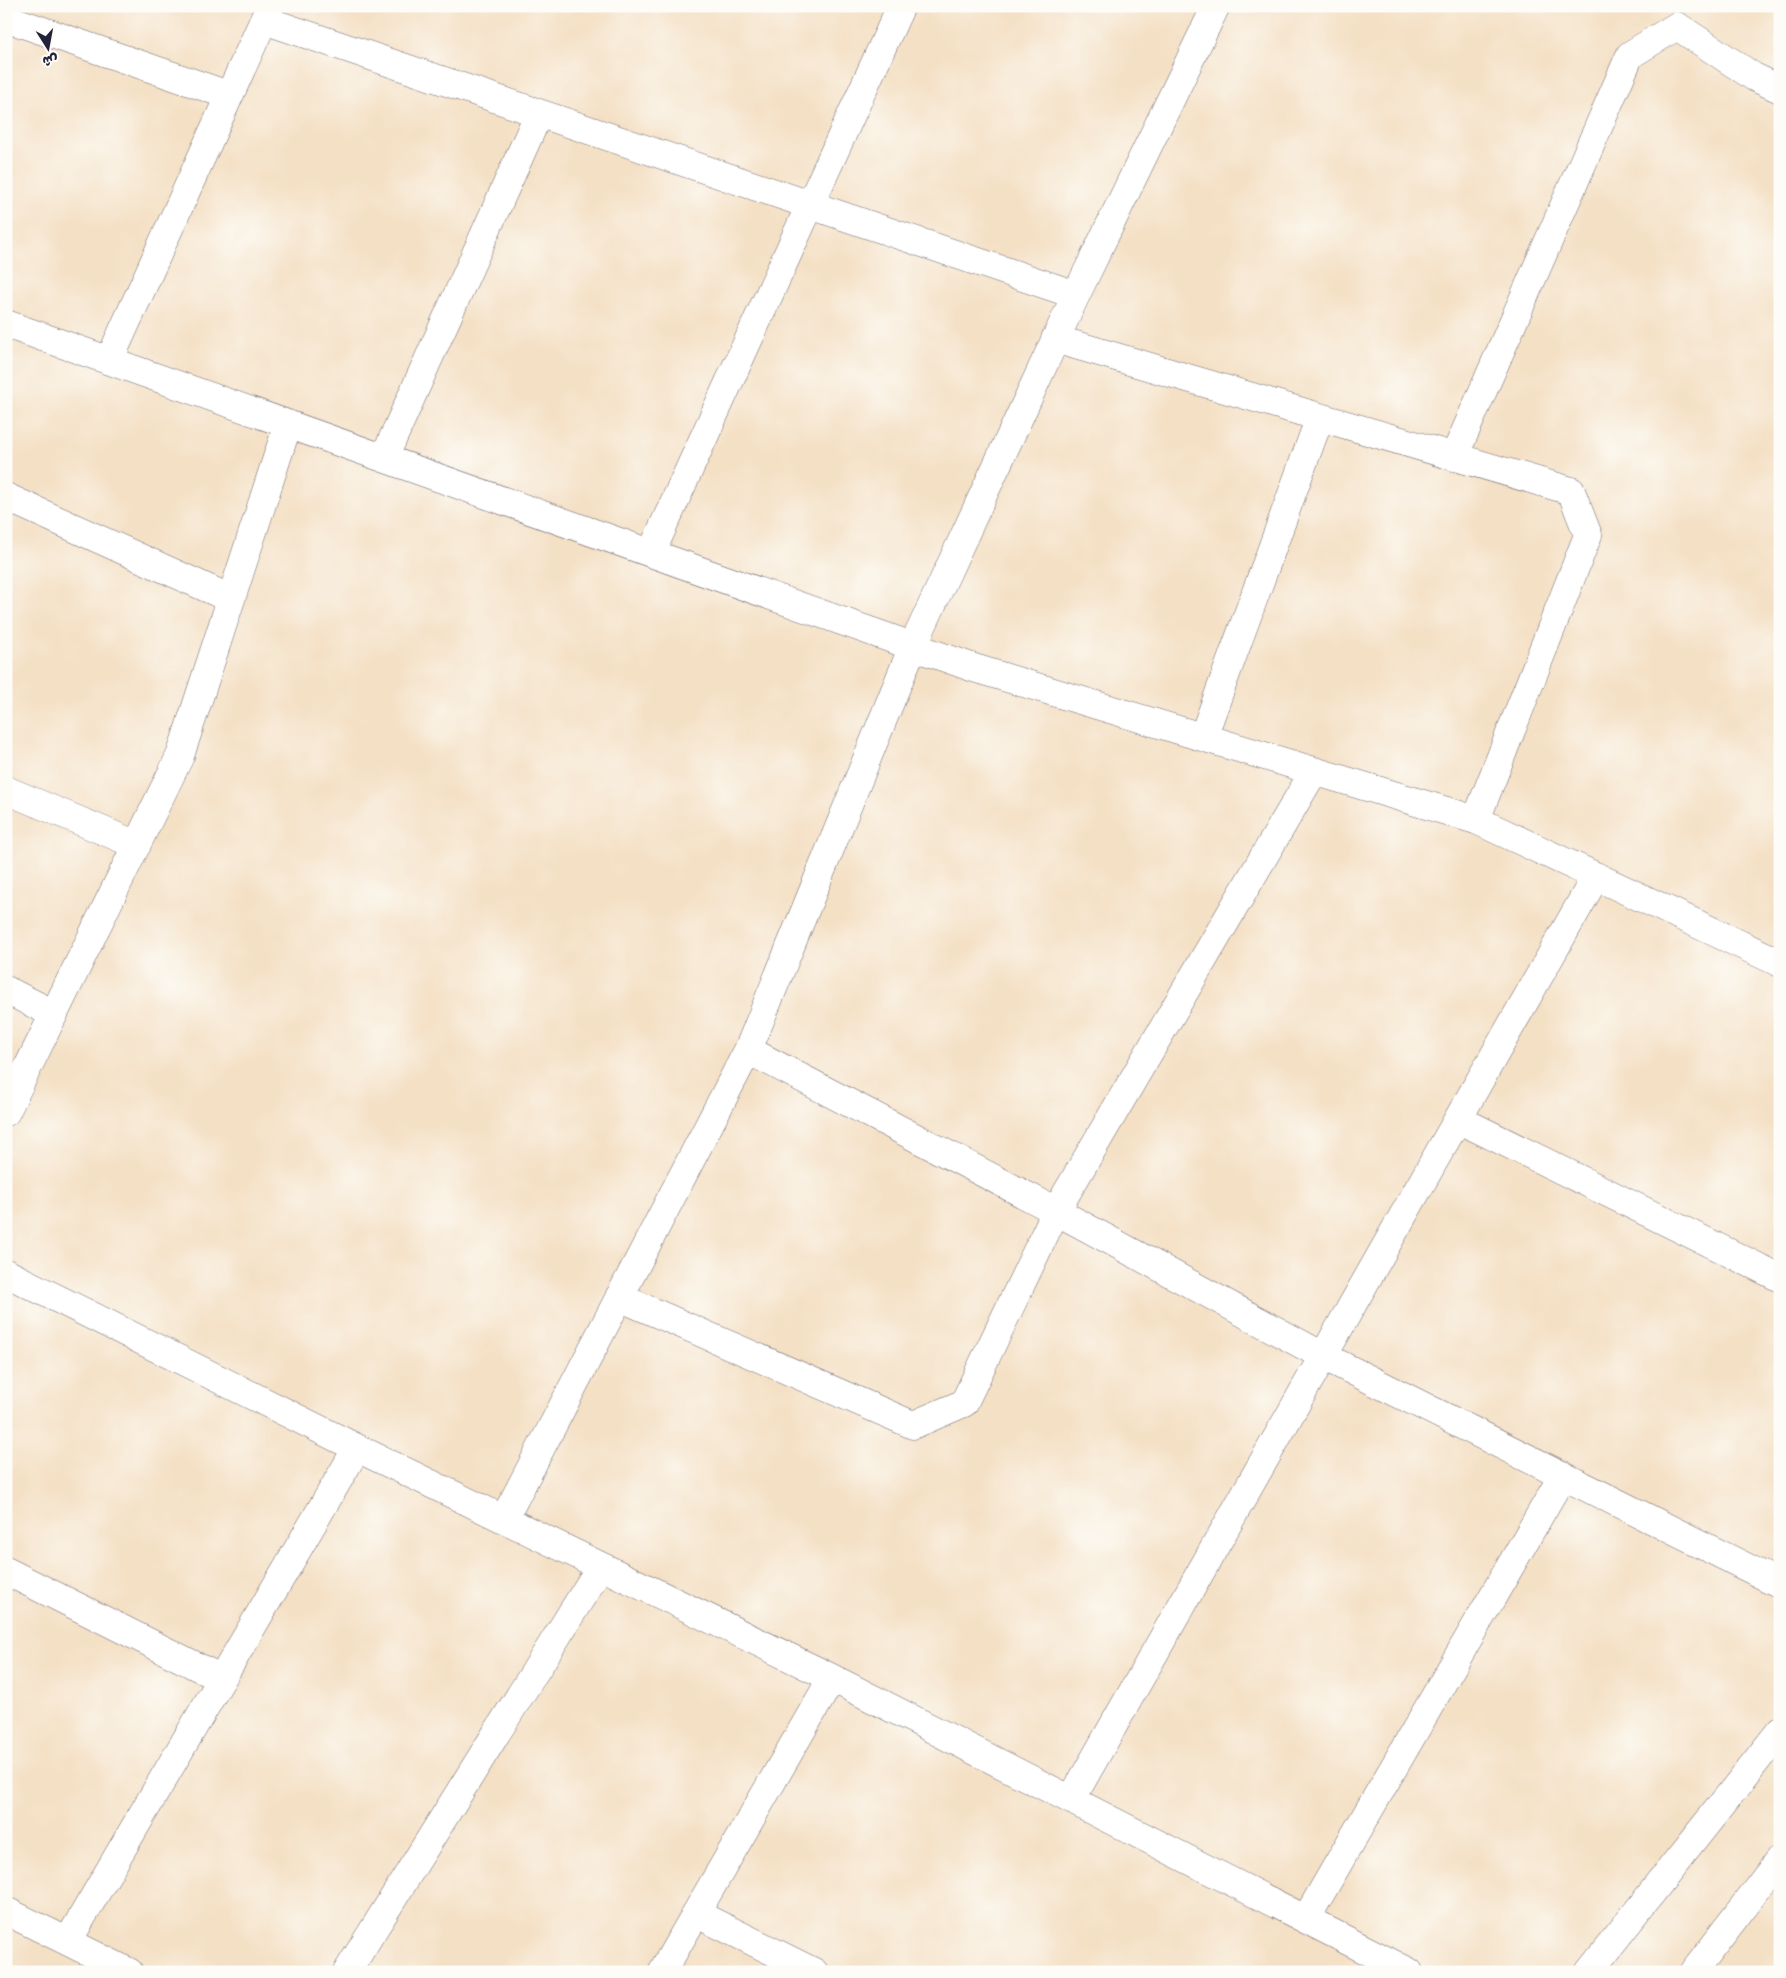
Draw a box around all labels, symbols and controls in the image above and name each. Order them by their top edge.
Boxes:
north arrow [22,22,72,72]
text: ش [41,48,60,71]

